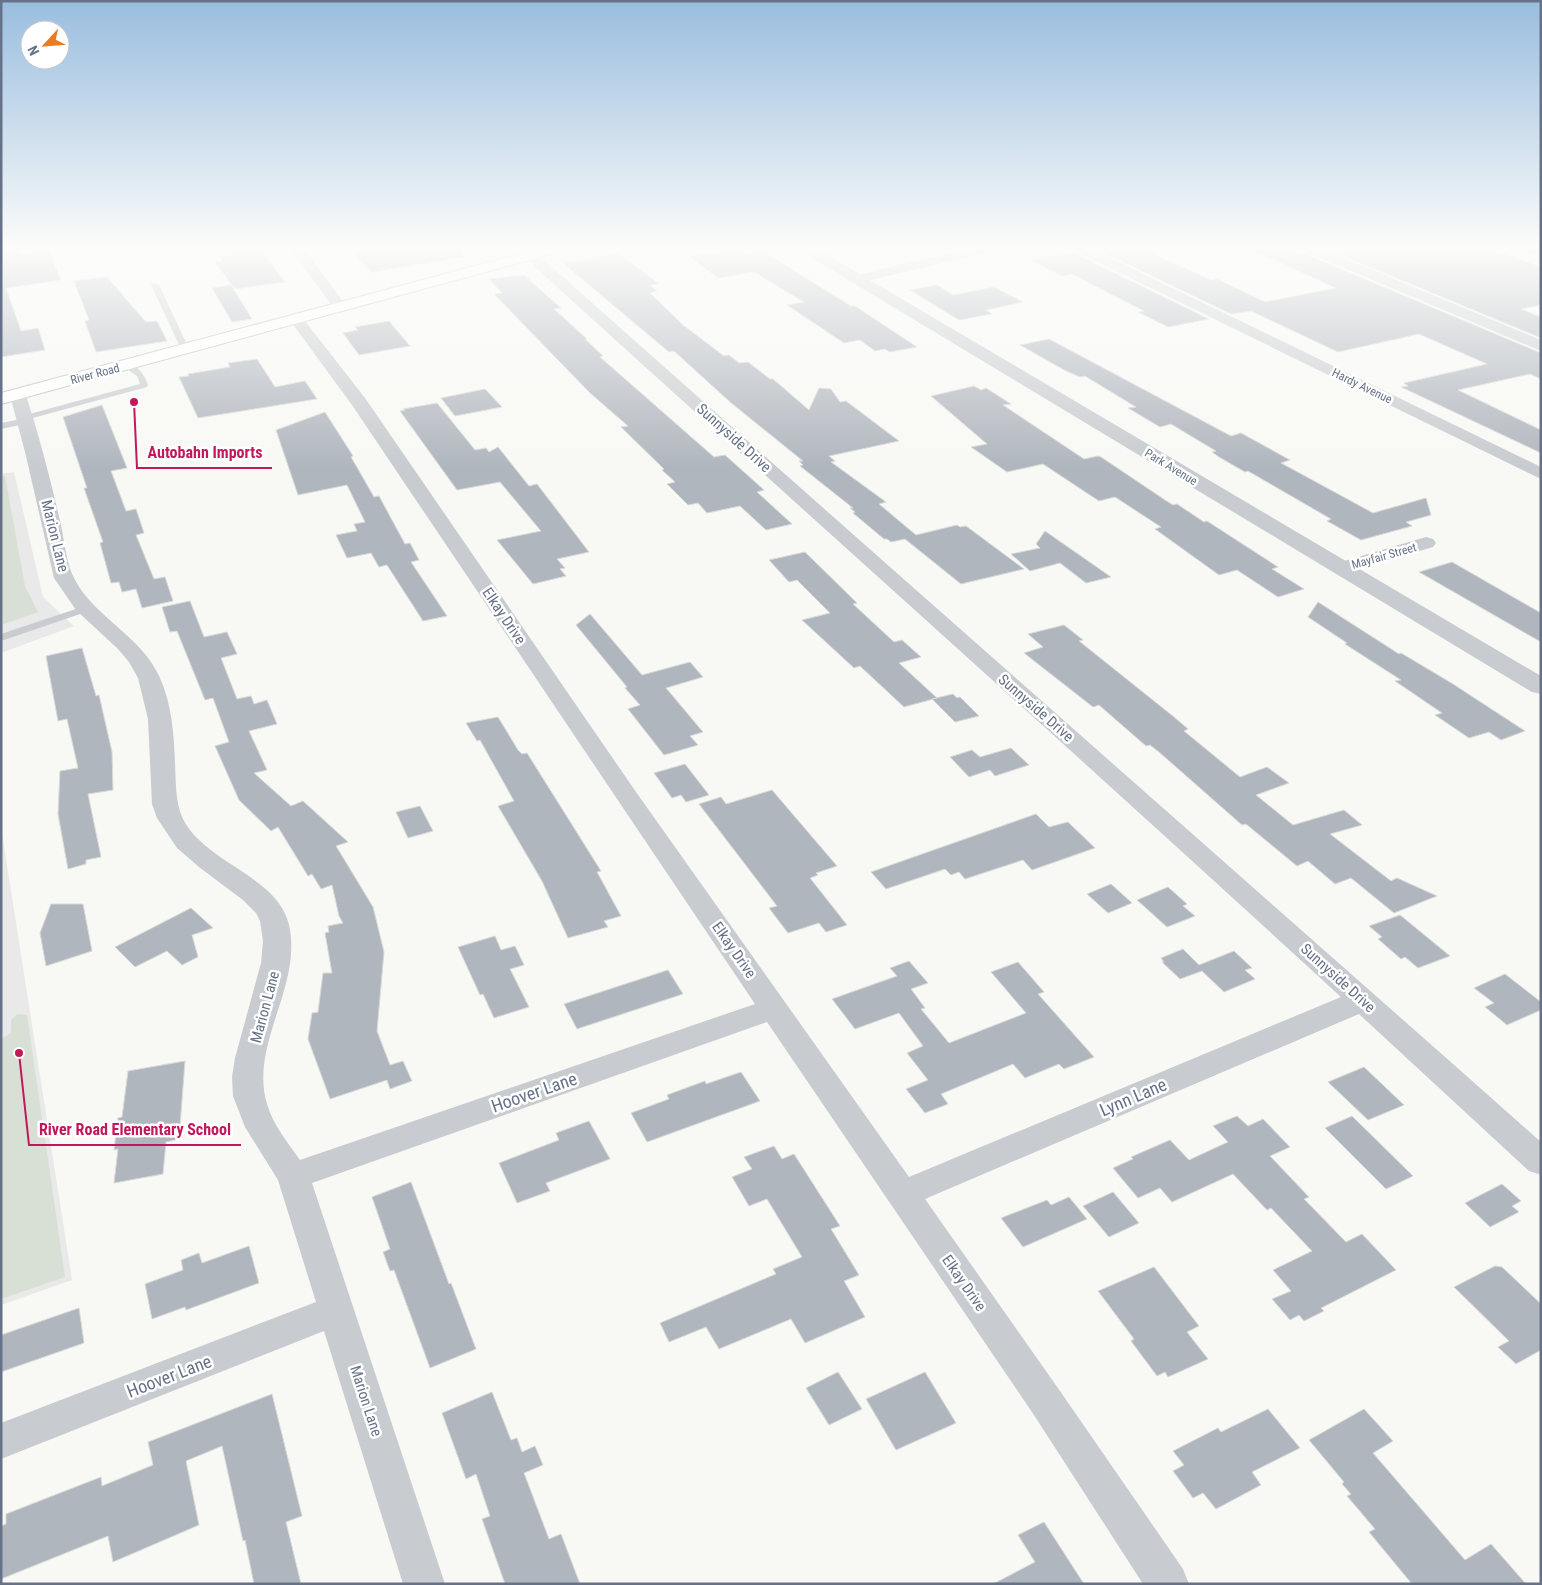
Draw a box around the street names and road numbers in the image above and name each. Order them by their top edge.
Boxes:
street label: River Road [69,361,121,387]
street label: Hardy Avenue [1330,365,1395,407]
street label: Sunnyside Drive [693,400,775,476]
street label: Park Avenue [1142,446,1200,488]
street label: Marion Lane [37,498,73,574]
street label: Mayfair Street [1350,540,1418,572]
street label: Elkay Drive [479,584,529,648]
street label: Sunnyside Drive [995,670,1077,746]
street label: Elkay Drive [708,918,760,982]
street label: Sunnyside Drive [1297,940,1379,1016]
street label: Marion Lane [247,969,283,1045]
street label: Hoover Lane [488,1068,580,1116]
street label: Lynn Lane [1096,1074,1170,1120]
street label: Elkay Drive [938,1251,990,1315]
street label: Hoover Lane [124,1350,214,1402]
street label: Marion Lane [346,1363,386,1439]

